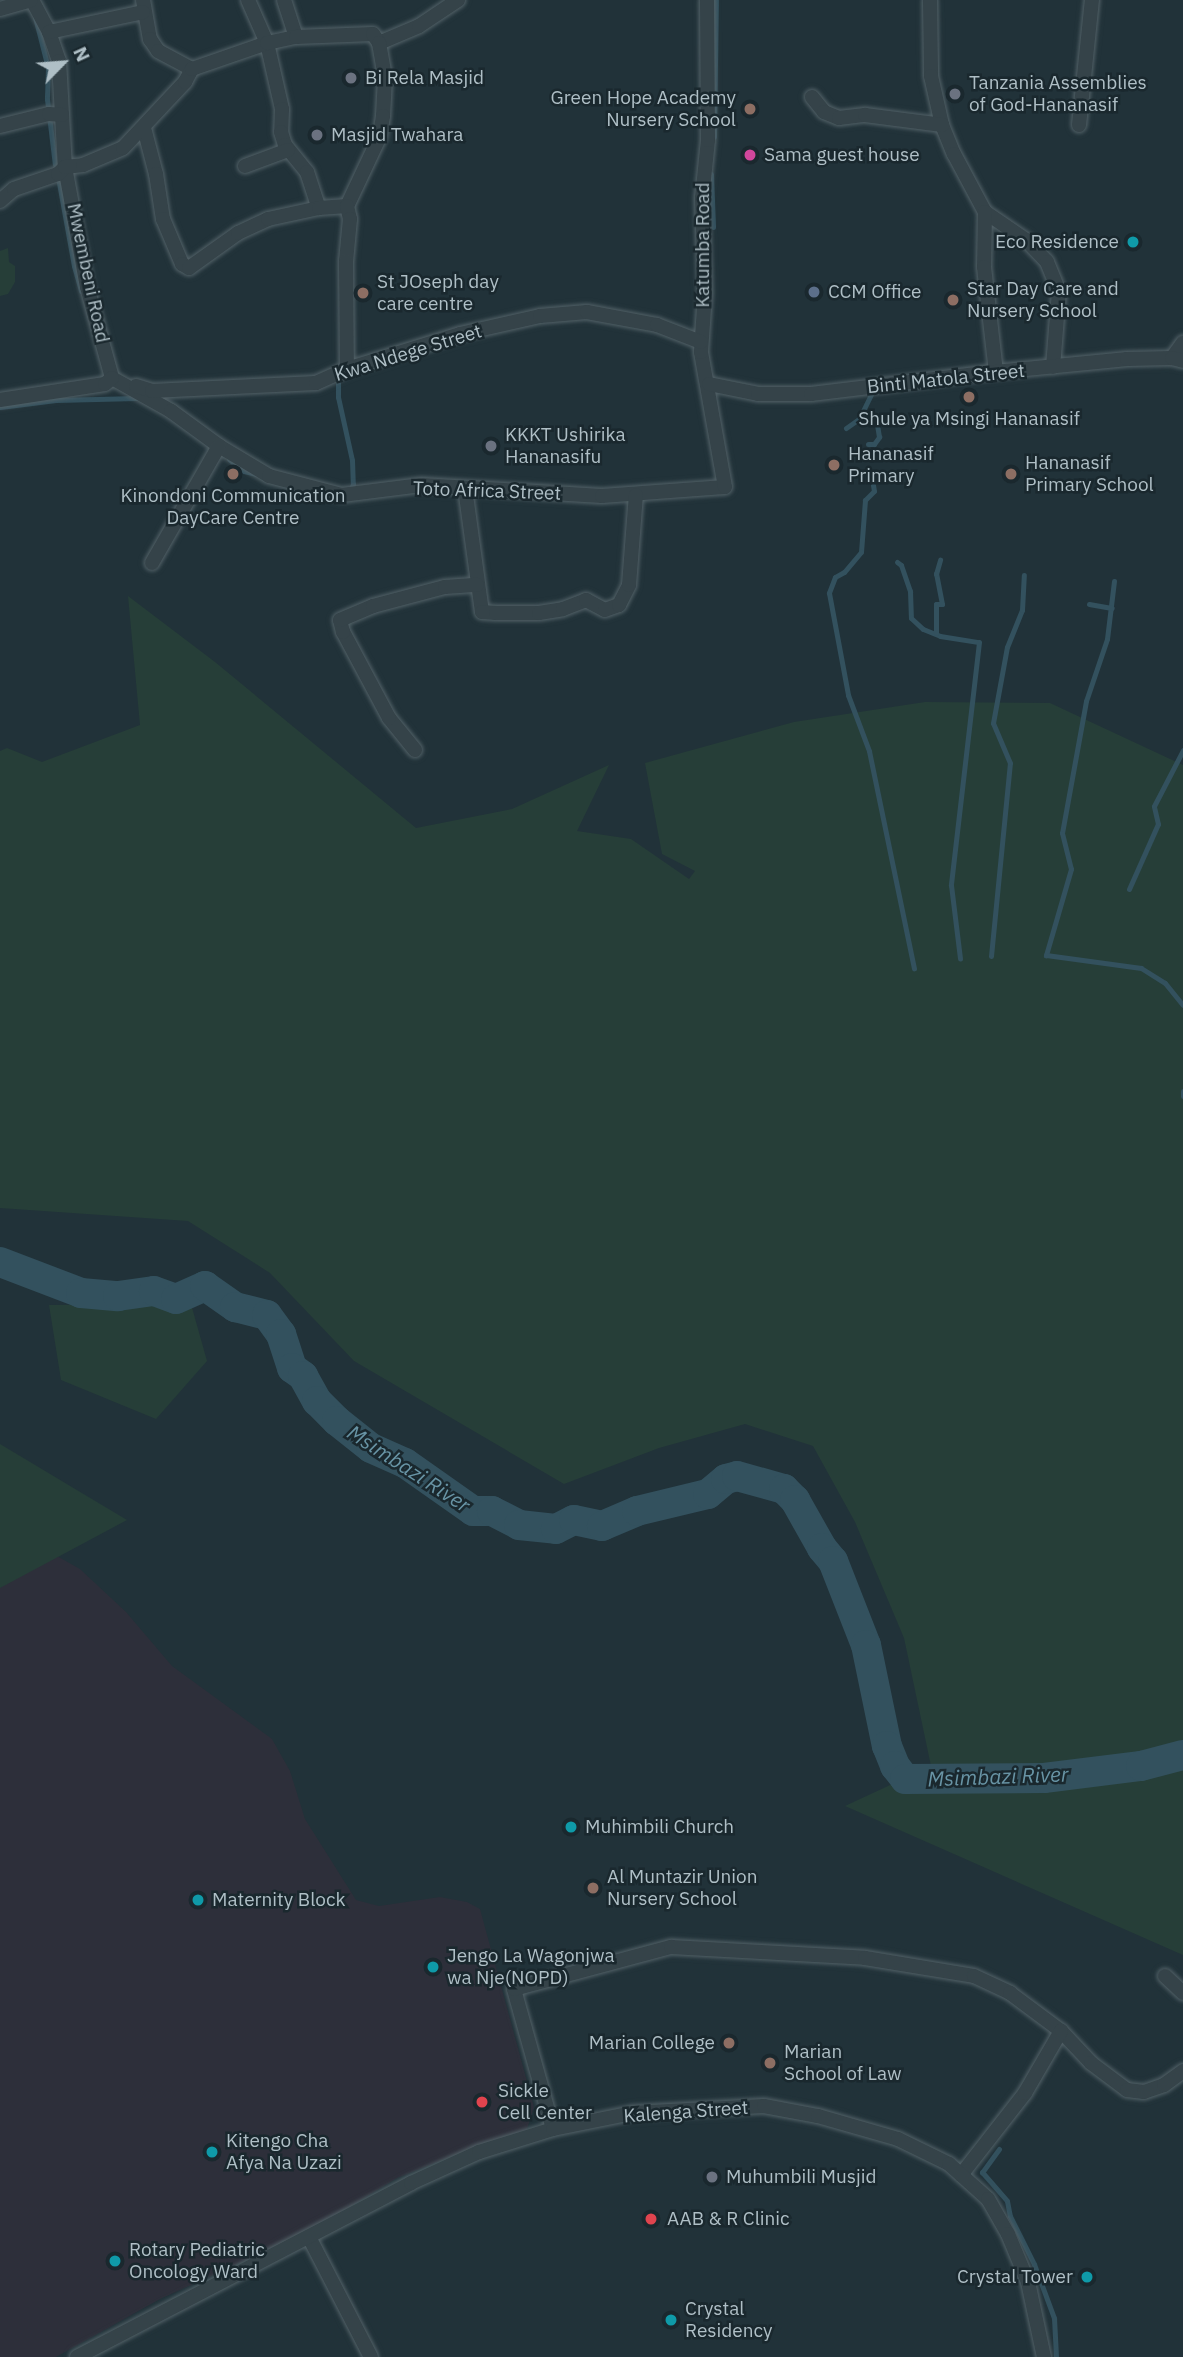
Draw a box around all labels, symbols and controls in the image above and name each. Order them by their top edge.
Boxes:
north arrow [28,28,98,98]
text: N [68,43,96,65]
place label: Bi Rela Masjid [365,67,484,89]
marker: Bi Rela Masjid [343,70,359,86]
place label: Tanzania Assemblies of God-Hananasif [969,72,1147,116]
marker: Tanzania Assemblies of God-Hananasif [947,86,963,102]
place label: Green Hope Academy Nursery School [551,87,736,131]
marker: Green Hope Academy Nursery School [742,101,758,117]
place label: Masjid Twahara [331,124,463,146]
marker: Masjid Twahara [309,127,325,143]
place label: Sama guest house [764,144,920,166]
marker: Sama guest house [742,147,758,163]
street label: Katumba Road [692,182,714,308]
street label: Mwembeni Road [62,201,114,345]
place label: Eco Residence [995,231,1119,253]
marker: Eco Residence [1125,234,1141,250]
place label: St JOseph day care centre [377,271,499,315]
place label: Star Day Care and Nursery School [967,278,1119,322]
place label: CCM Office [828,281,922,303]
marker: CCM Office [806,284,822,300]
marker: St JOseph day care centre [355,285,371,301]
marker: Star Day Care and Nursery School [945,292,961,308]
street label: Kwa Ndege Street [332,320,484,386]
street label: Binti Matola Street [866,359,1026,399]
marker: Shule ya Msingi Hananasif [961,389,977,405]
place label: Shule ya Msingi Hananasif [858,408,1080,430]
place label: KKKT Ushirika Hananasifu [505,424,626,468]
marker: KKKT Ushirika Hananasifu [483,438,499,454]
place label: Hananasif Primary [848,443,934,487]
place label: Hananasif Primary School [1025,452,1154,496]
marker: Hananasif Primary [826,457,842,473]
marker: Kinondoni Communication DayCare Centre [225,466,241,482]
marker: Hananasif Primary School [1003,466,1019,482]
street label: Toto Africa Street [412,477,562,505]
place label: Kinondoni Communication DayCare Centre [120,485,346,529]
water label: Msimbazi River [343,1419,475,1517]
water label: Msimbazi River [927,1761,1069,1791]
place label: Muhimbili Church [585,1816,734,1838]
marker: Muhimbili Church [563,1819,579,1835]
place label: Al Muntazir Union Nursery School [607,1866,758,1910]
marker: Al Muntazir Union Nursery School [585,1880,601,1896]
place label: Maternity Block [212,1889,346,1911]
marker: Maternity Block [190,1892,206,1908]
place label: Jengo La Wagonjwa wa Nje(NOPD) [447,1945,615,1989]
marker: Jengo La Wagonjwa wa Nje(NOPD) [425,1959,441,1975]
place label: Marian College [589,2032,715,2054]
marker: Marian College [721,2035,737,2051]
place label: Marian School of Law [784,2041,902,2085]
marker: Marian School of Law [762,2055,778,2071]
place label: Sickle Cell Center [498,2080,592,2124]
marker: Sickle Cell Center [472,2092,492,2112]
street label: Kalenga Street [623,2096,749,2128]
place label: Kitengo Cha Afya Na Uzazi [226,2130,342,2174]
marker: Kitengo Cha Afya Na Uzazi [204,2144,220,2160]
place label: Muhumbili Musjid [726,2166,877,2188]
marker: Muhumbili Musjid [704,2169,720,2185]
place label: AAB & R Clinic [667,2208,790,2230]
marker: AAB & R Clinic [641,2209,661,2229]
place label: Rotary Pediatric Oncology Ward [129,2239,265,2283]
marker: Rotary Pediatric Oncology Ward [107,2253,123,2269]
place label: Crystal Tower [957,2266,1073,2288]
marker: Crystal Tower [1079,2269,1095,2285]
place label: Crystal Residency [685,2298,773,2342]
marker: Crystal Residency [663,2312,679,2328]

